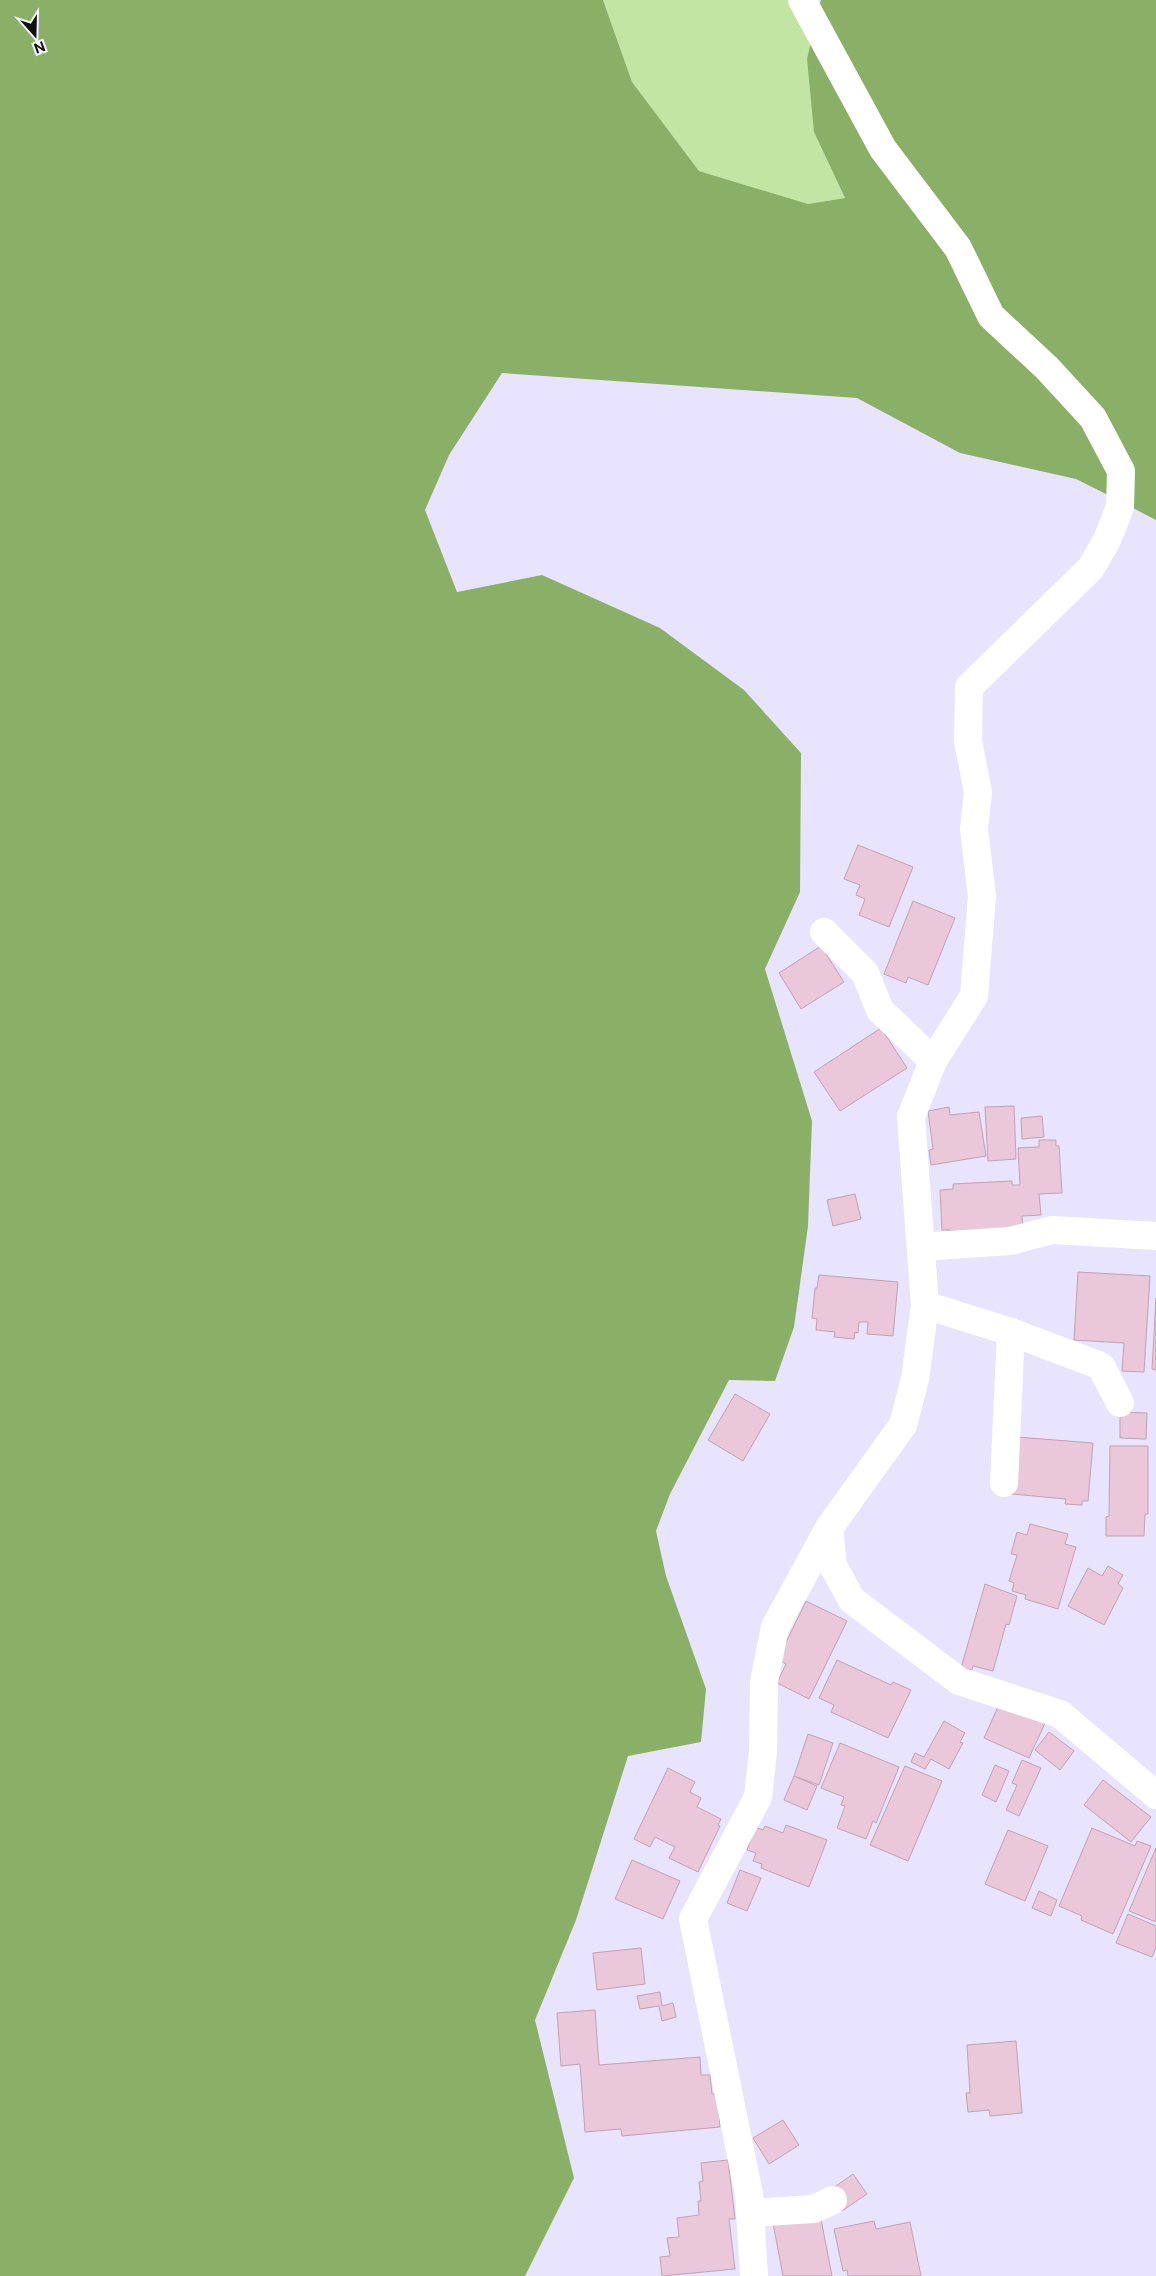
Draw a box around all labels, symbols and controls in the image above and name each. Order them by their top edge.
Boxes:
north arrow [10,10,60,60]
text: N [32,38,47,57]

